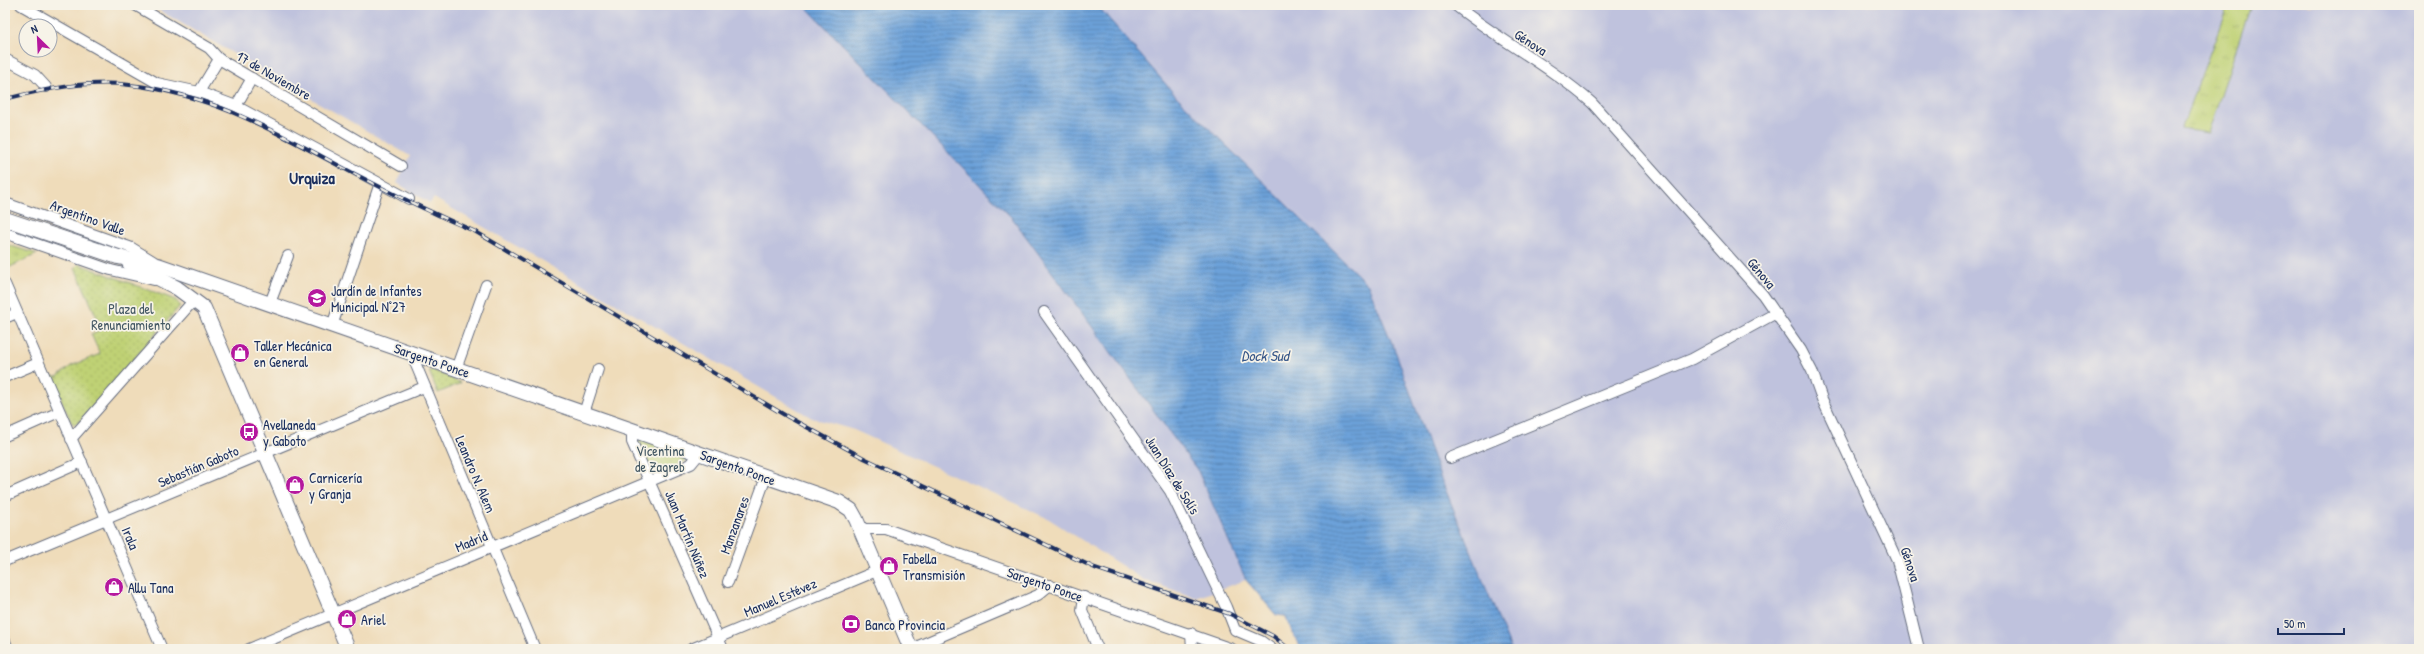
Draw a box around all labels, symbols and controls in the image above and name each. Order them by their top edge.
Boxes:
north arrow [18,18,58,58]
text: N [28,21,40,36]
street label: Génova [1511,24,1551,60]
street label: 17 de Noviembre [233,46,315,104]
district label: Urquiza [289,167,335,190]
street label: Argentino Valle [48,195,129,240]
street label: Génova [1743,253,1781,293]
place label: Jardín de Infantes Municipal N°27 [331,281,422,317]
school or university icon: Jardín de Infantes Municipal N°27 [306,287,328,309]
park label: Plaza del Renunciamiento [91,299,171,334]
place label: Taller Mecánica en General [254,336,332,371]
street label: Sargento Ponce [391,338,473,383]
shop icon: Taller Mecánica en General [229,342,251,364]
water label: Dock Sud [1241,345,1291,366]
place label: Avellaneda y Gaboto [263,415,316,451]
bus stop icon: Avellaneda y Gaboto [238,421,260,443]
street label: Juan Díaz de Solís [1141,432,1205,518]
street label: Leandro N. Alem [451,433,501,515]
street label: Sebastián Gaboto [155,440,241,491]
park label: Vicentina de Zagreb [635,441,685,477]
street label: Sargento Ponce [697,445,779,490]
place label: Carnicería y Granja [309,468,363,504]
shop icon: Carnicería y Granja [284,474,306,496]
street label: Juan Martín Núñez [661,487,715,581]
street label: Manzanares [715,494,753,556]
street label: Irala [118,524,145,553]
street label: Madrid [452,526,491,556]
street label: Génova [1897,544,1926,584]
place label: Fabella Transmisión [902,549,965,584]
shop icon: Fabella Transmisión [878,555,900,577]
street label: Sargento Ponce [1004,562,1086,607]
street label: Manuel Estévez [741,573,819,621]
shop icon: Allu Tana [103,576,125,598]
place label: Allu Tana [128,578,174,597]
shop icon: Ariel [336,608,358,630]
place label: Ariel [361,610,386,629]
scale bar [2278,610,2344,636]
bank icon: Banco Provincia [840,613,862,635]
place label: Banco Provincia [865,615,946,634]
text: 50 m [2284,615,2305,632]

